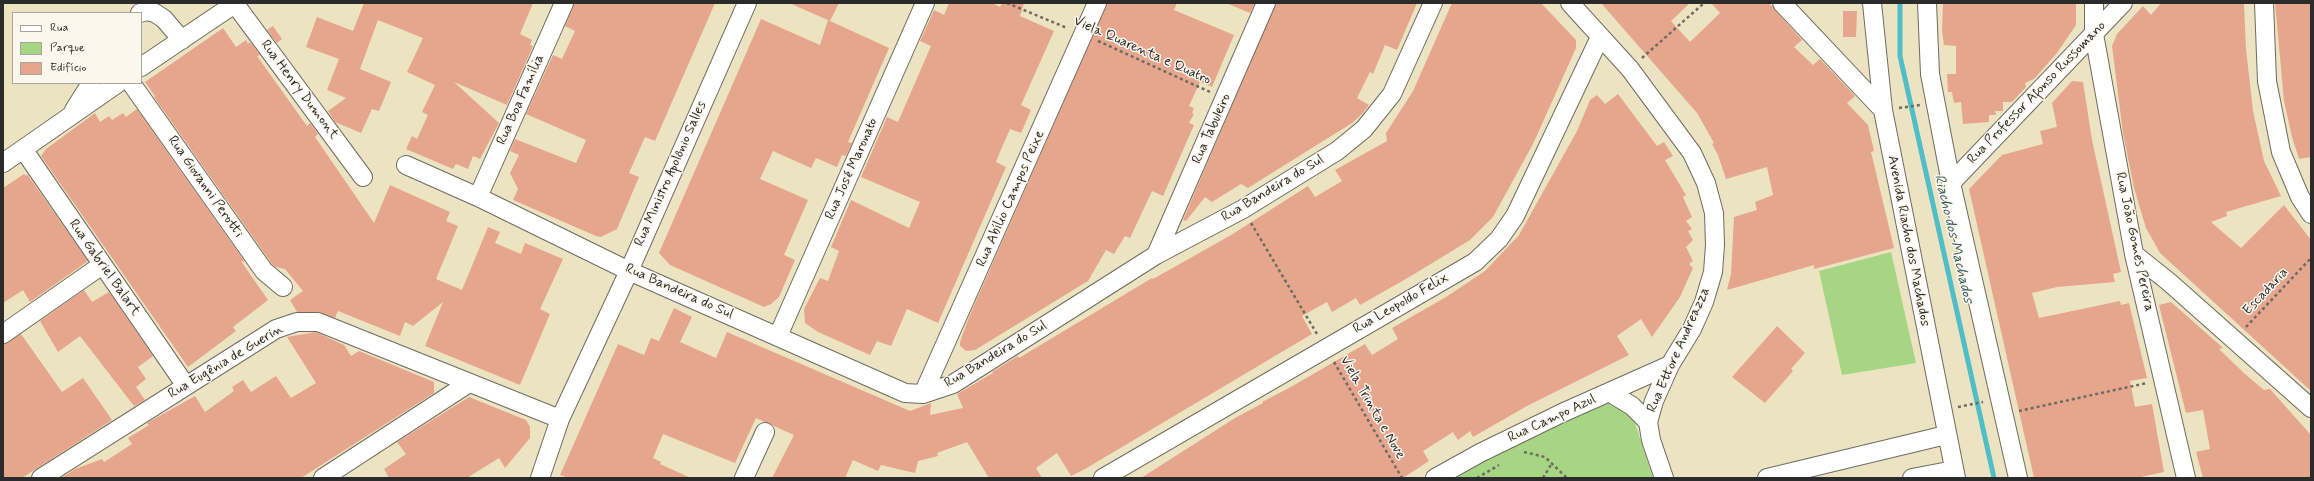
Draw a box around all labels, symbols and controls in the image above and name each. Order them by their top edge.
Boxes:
legend [12,12,142,84]
street label: Viela Quarenta e Quatro [1071,13,1213,89]
street label: Rua Professor Afonso Russomano [1964,18,2110,168]
text: Rua [50,20,68,36]
street label: Rua Henry Dumont [256,37,342,143]
text: Parque [50,40,85,56]
street label: Rua Boa Família [494,52,548,148]
text: Edifício [50,60,86,76]
street label: Rua Tabuleiro [1189,91,1235,167]
street label: Rua Ministro Apolônio Salles [631,99,711,249]
street label: Rua José Maronato [822,116,882,222]
street label: Rua Abílio Campos Peixe [973,128,1049,270]
street label: Rua Giovanni Perotti [164,133,246,241]
street label: Rua Bandeira do Sul [1219,152,1327,226]
street label: Avenida Riacho dos Machados [1883,154,1933,328]
street label: Rua João Gomes Pereira [2111,171,2157,313]
water label: Riacho dos Machados [1929,173,1977,305]
street label: Rua Gabriel Balart [64,217,144,319]
street label: Rua Bandeira do Sul [622,261,736,323]
street label: Escadaria [2240,265,2292,319]
street label: Rua Leopoldo Felix [1350,270,1452,338]
street label: Rua Ettore Andreazza [1644,285,1714,415]
street label: Rua Bandeira do Sul [942,318,1050,392]
street label: Rua Eugênia de Guerin [166,321,286,403]
street label: Viela Trinta e Nove [1336,353,1408,463]
street label: Rua Campo Azul [1505,391,1599,447]

